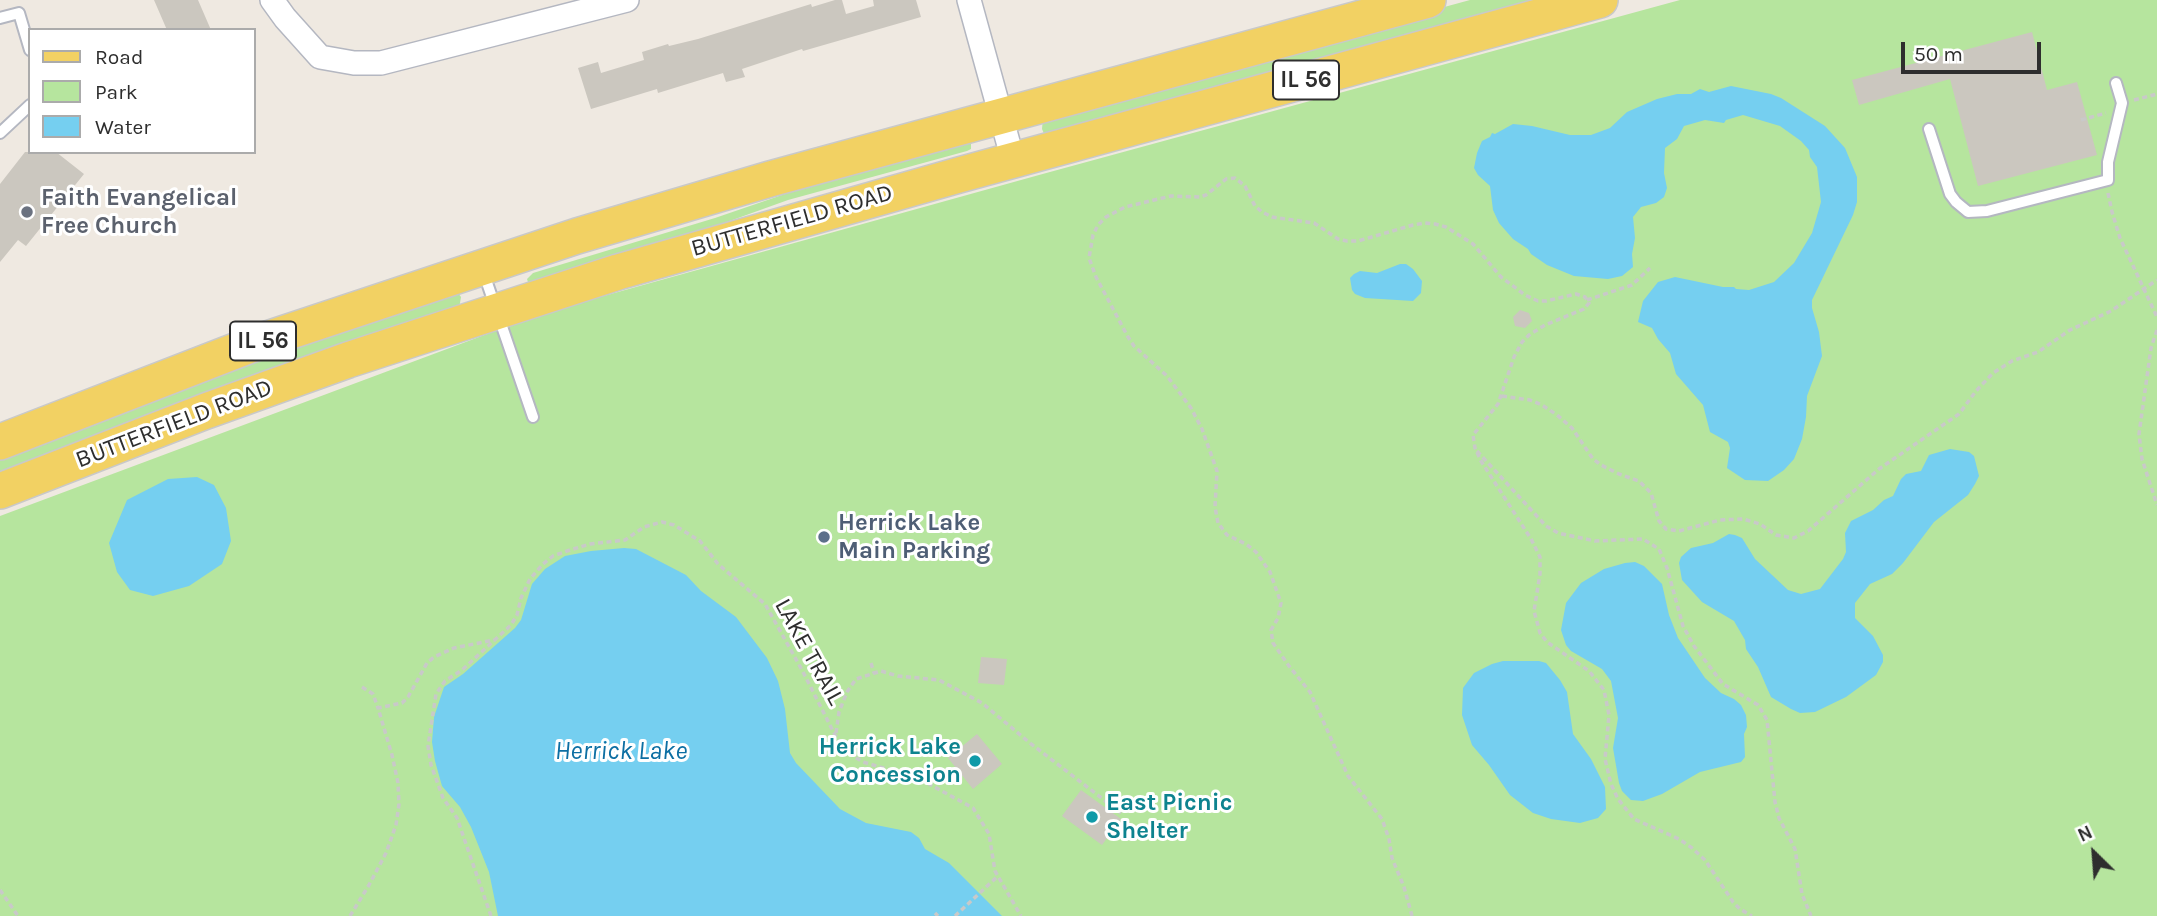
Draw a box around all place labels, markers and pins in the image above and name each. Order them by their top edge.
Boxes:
place label: Faith Evangelical Free Church [41,184,237,240]
marker: Faith Evangelical Free Church [19,204,35,220]
place label: Herrick Lake Main Parking [838,509,990,565]
marker: Herrick Lake Main Parking [816,529,832,545]
place label: Herrick Lake Concession [819,733,961,789]
marker: Herrick Lake Concession [967,753,983,769]
place label: East Picnic Shelter [1106,789,1232,845]
marker: East Picnic Shelter [1084,809,1100,825]

